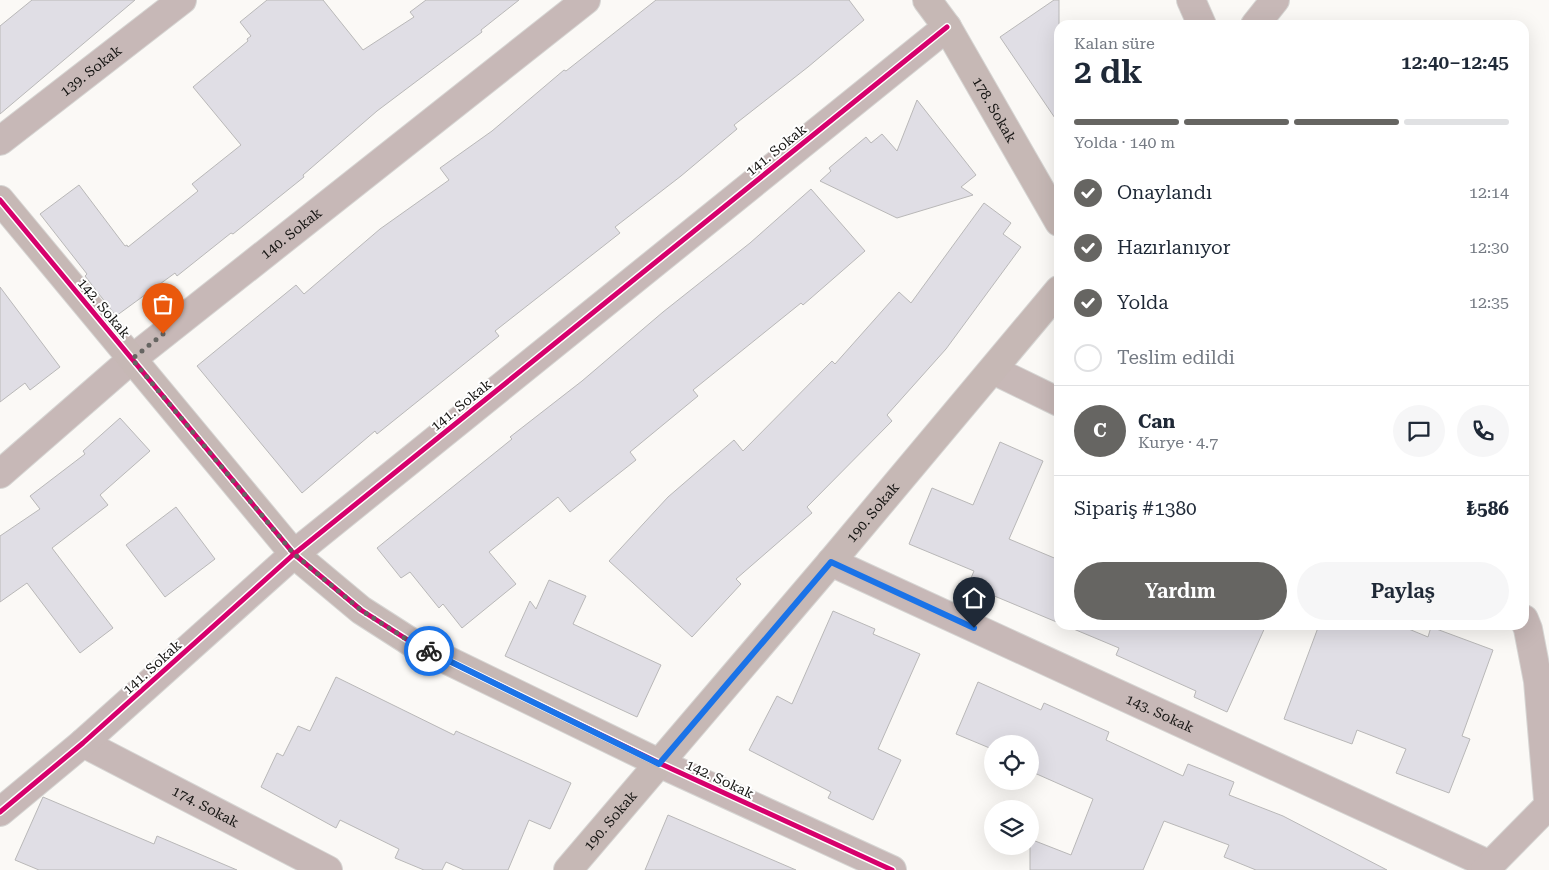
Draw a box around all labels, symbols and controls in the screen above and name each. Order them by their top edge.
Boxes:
text: Kalan süre [1074,34,1155,53]
street label: 139. Sokak [57,42,125,99]
text: 12:40–12:45 [1401,51,1509,74]
text: 2 dk [1074,53,1143,91]
street label: 178. Sokak [969,74,1020,146]
street label: 141. Sokak [743,121,810,179]
text: Yolda · 140 m [1074,133,1175,152]
icon: check [1074,179,1102,207]
text: Onaylandı [1117,181,1212,204]
text: 12:14 [1469,183,1509,202]
street label: 140. Sokak [258,204,325,262]
icon: check [1074,234,1102,262]
text: Hazırlanıyor [1117,236,1231,259]
text: 12:30 [1469,238,1509,257]
street label: 142. Sokak [74,275,134,341]
pin [142,283,184,334]
icon: check [1074,289,1102,317]
icon: bag [149,290,177,318]
text: Yolda [1117,291,1169,314]
text: 12:35 [1469,293,1509,312]
text: Teslim edildi [1117,346,1235,369]
street label: 141. Sokak [428,376,495,434]
button: chat [1393,405,1445,457]
button: phone [1457,405,1509,457]
text: Can [1138,410,1175,433]
text: C [1093,419,1107,442]
text: Kurye · 4.7 [1138,433,1218,452]
street label: 190. Sokak [843,479,902,545]
text: Sipariş #1380 [1074,497,1197,520]
text: ₺586 [1466,497,1509,520]
button: Yardım [1074,562,1287,620]
button: Paylaş [1297,562,1509,620]
pin [953,577,995,628]
icon: home [960,584,988,612]
courier [404,626,454,676]
street label: 141. Sokak [120,637,185,697]
icon: bike [415,637,443,665]
street label: 143. Sokak [1123,691,1197,736]
map controls [984,735,1039,855]
button: locate [984,735,1039,790]
street label: 142. Sokak [684,756,757,802]
street label: 174. Sokak [169,783,242,830]
street label: 190. Sokak [580,787,640,854]
button: layers [984,800,1039,855]

